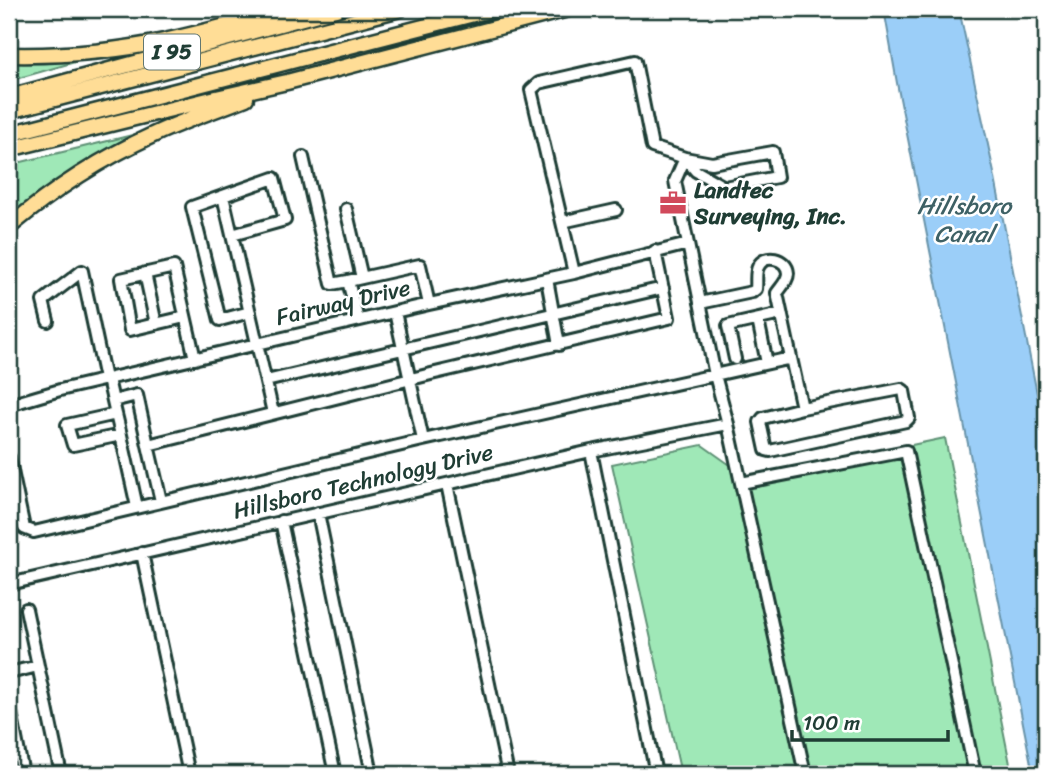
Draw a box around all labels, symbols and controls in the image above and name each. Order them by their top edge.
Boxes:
road number: I 95 [144,34,200,70]
place label: Landtec Surveying, Inc. [693,170,847,237]
water label: Hillsboro Canal [917,185,1013,255]
office icon: Landtec Surveying, Inc. [658,188,688,218]
street label: Fairway Drive [272,267,415,338]
street label: Hillsboro Technology Drive [229,432,497,531]
scale bar [792,699,948,743]
text: 100 m [803,704,860,742]

